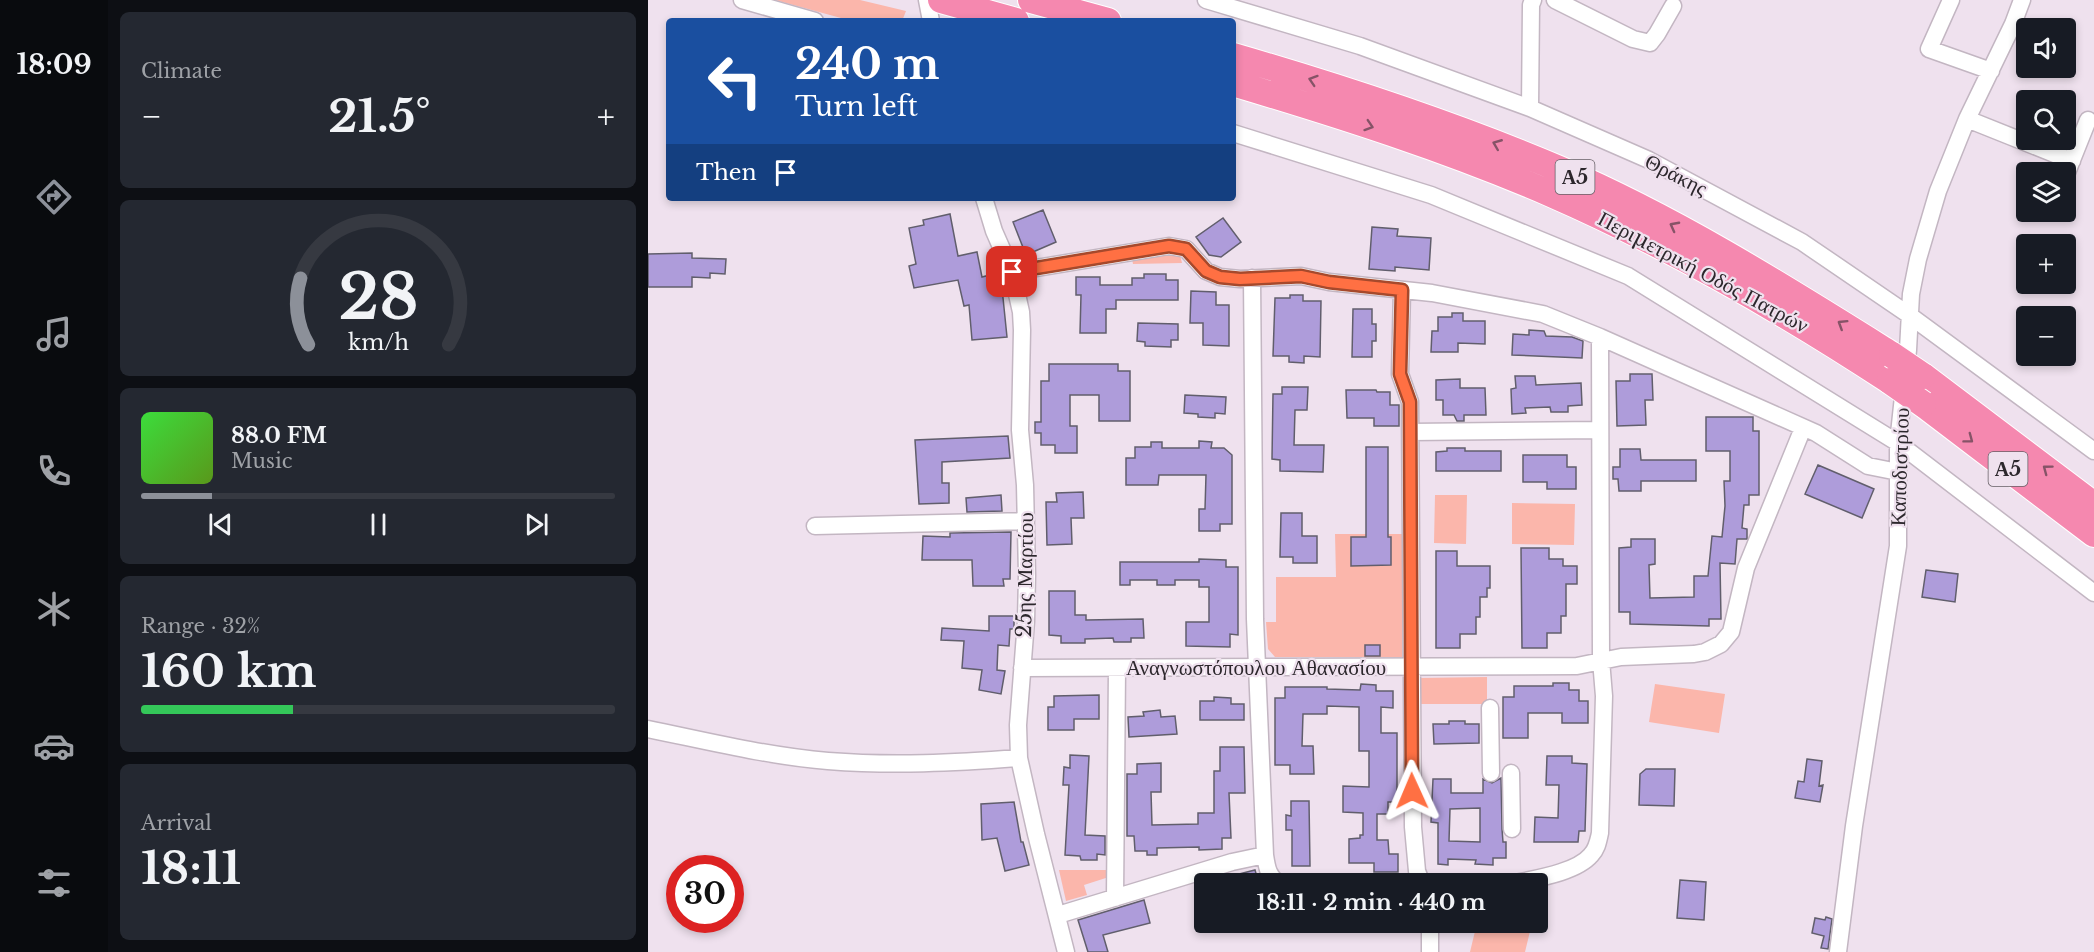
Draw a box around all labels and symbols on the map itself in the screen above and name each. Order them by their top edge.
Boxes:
one-way arrow [1308,75,1319,87]
one-way arrow [1363,118,1374,131]
one-way arrow [1492,139,1503,151]
street label: Θράκης [1640,148,1712,202]
road number: Α5 [1556,160,1594,194]
street label: Περιμετρική Οδός Πατρών [1593,205,1813,339]
one-way arrow [1669,221,1680,233]
pin [986,246,1037,297]
one-way arrow [1838,319,1848,331]
street label: Καποδιστρίου [1885,407,1915,527]
one-way arrow [1963,432,1974,443]
road number: Α5 [1988,452,2028,486]
one-way arrow [2043,466,2054,477]
street label: 25ης Μαρτίου [1011,512,1039,638]
street label: Αναγνωστόπουλου Αθανασίου [1126,655,1386,681]
position arrow [1380,759,1444,823]
speed limit sign: 30 [666,855,744,933]

